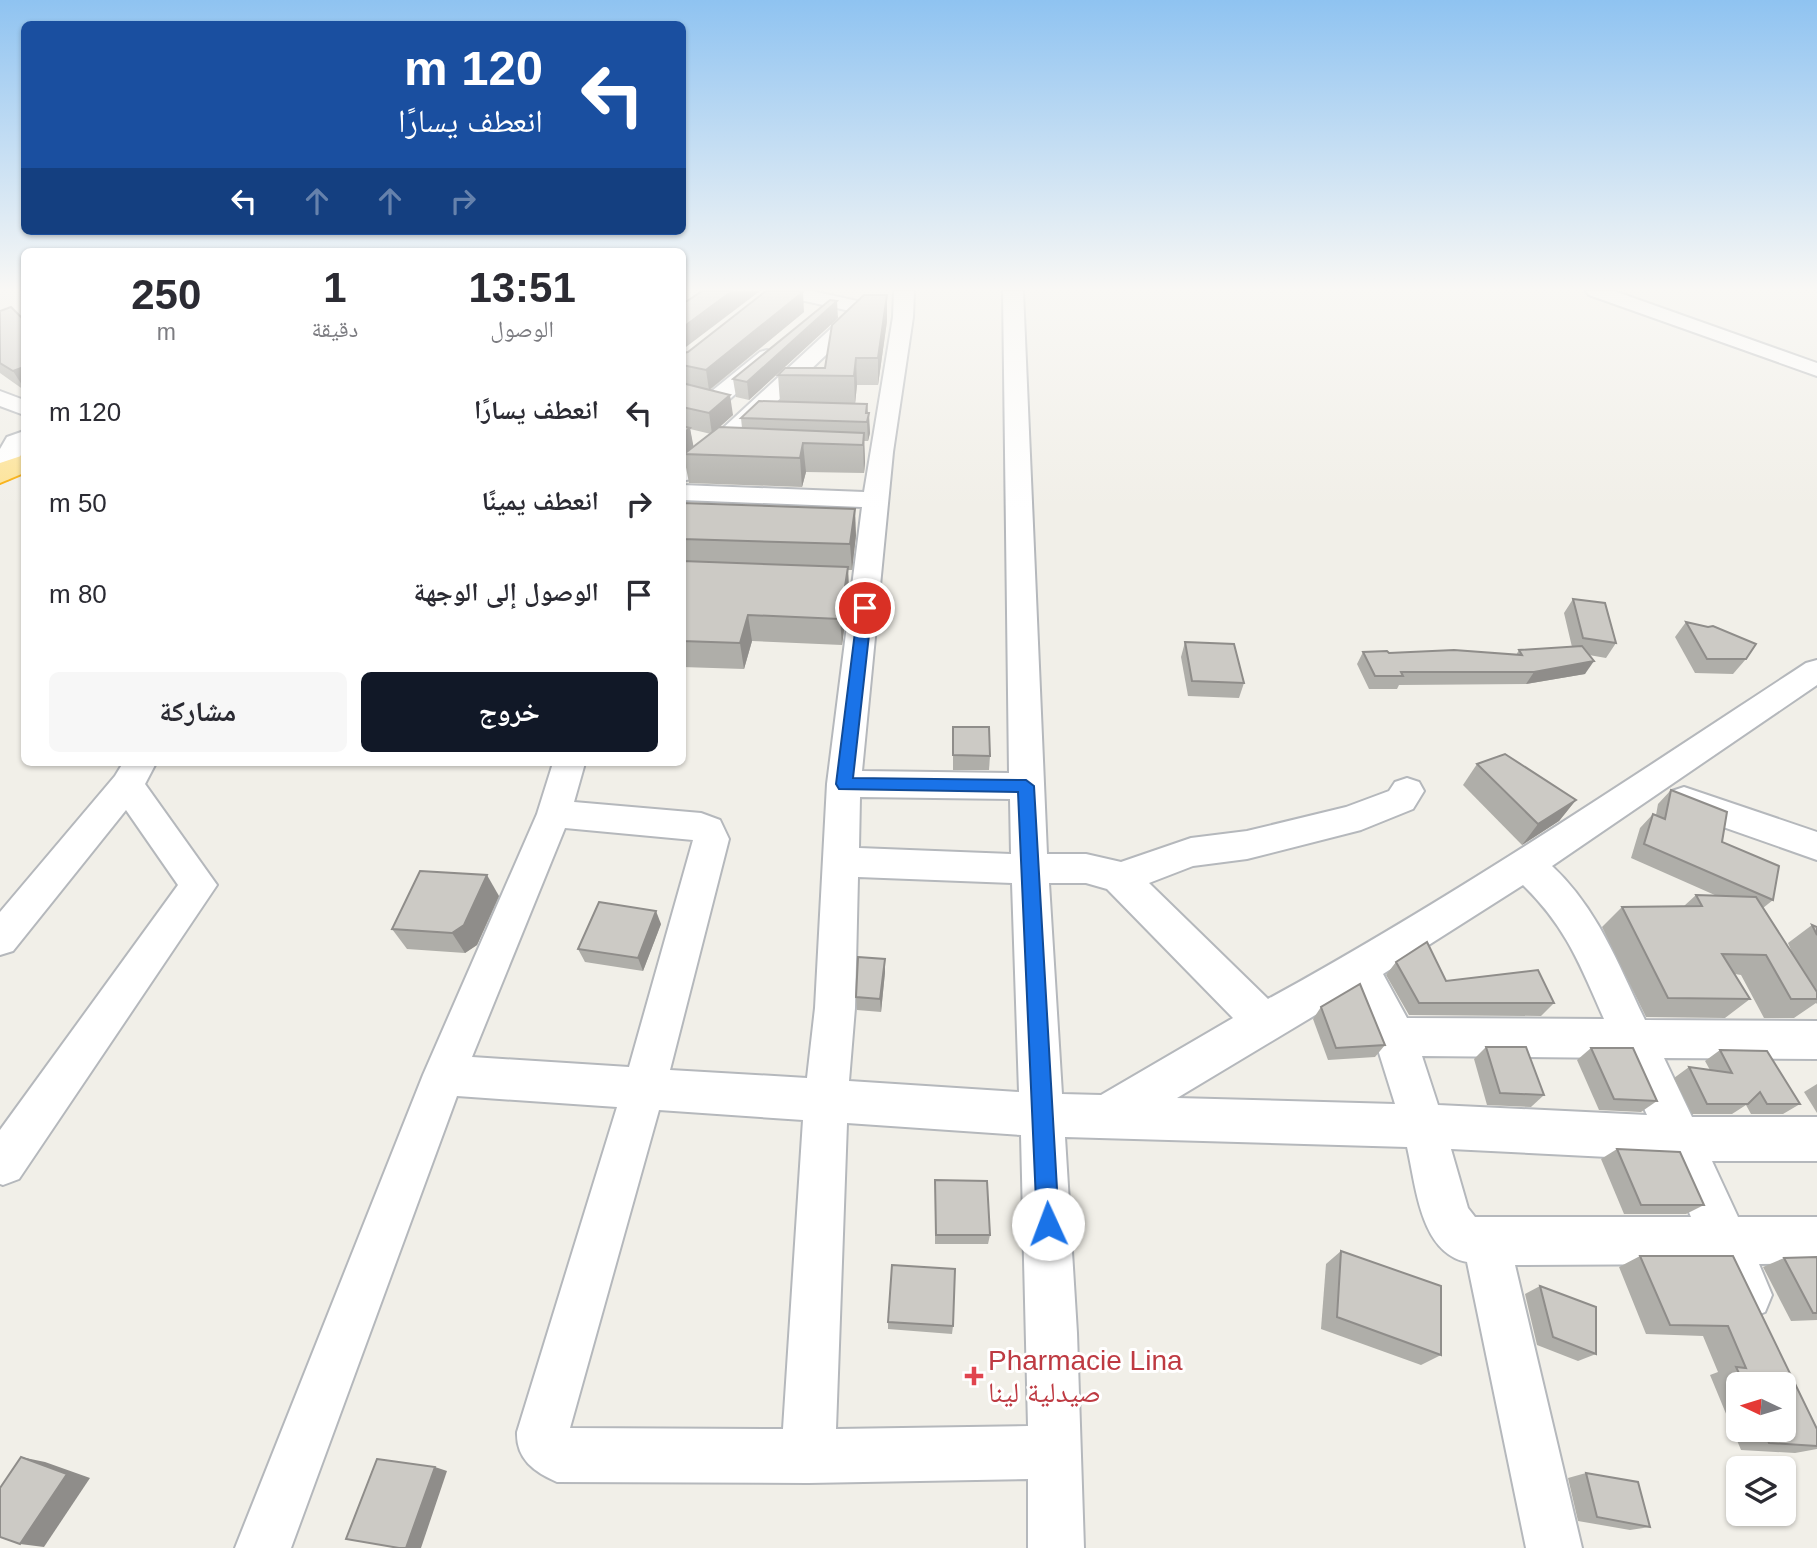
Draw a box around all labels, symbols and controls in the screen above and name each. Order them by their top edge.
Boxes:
text: 120 m [404,41,543,95]
icon: left [567,49,658,140]
text: انعطف يسارًا [398,103,543,139]
icon: left [225,182,263,220]
icon: ahead [298,182,336,220]
icon: ahead [371,182,409,220]
icon: right [444,182,482,220]
text: 1 [323,264,347,311]
text: 13:51 [468,264,576,311]
text: 250 [131,271,201,318]
text: دقيقة [311,316,358,342]
text: الوصول [490,316,554,342]
text: m [157,319,176,345]
icon: left [620,394,658,432]
text: انعطف يسارًا [474,395,599,425]
text: 120 m [49,397,121,427]
icon: right [620,485,658,523]
text: انعطف يمينًا [482,486,599,516]
text: 50 m [49,488,107,518]
icon: arrive [620,576,658,614]
text: الوصول إلى الوجهة [414,577,599,607]
pin [835,578,895,638]
text: 80 m [49,579,107,609]
icon: arrive [846,589,884,627]
button: مشاركة [49,672,347,752]
button: خروج [361,672,658,752]
position arrow [1011,1187,1085,1261]
place label: Pharmacie Lina صيدلية لينا [988,1345,1183,1408]
marker: Pharmacie Lina صيدلية لينا [966,1368,982,1384]
north arrow [1726,1372,1796,1442]
map controls [1726,1372,1796,1526]
button: layers [1726,1456,1796,1526]

